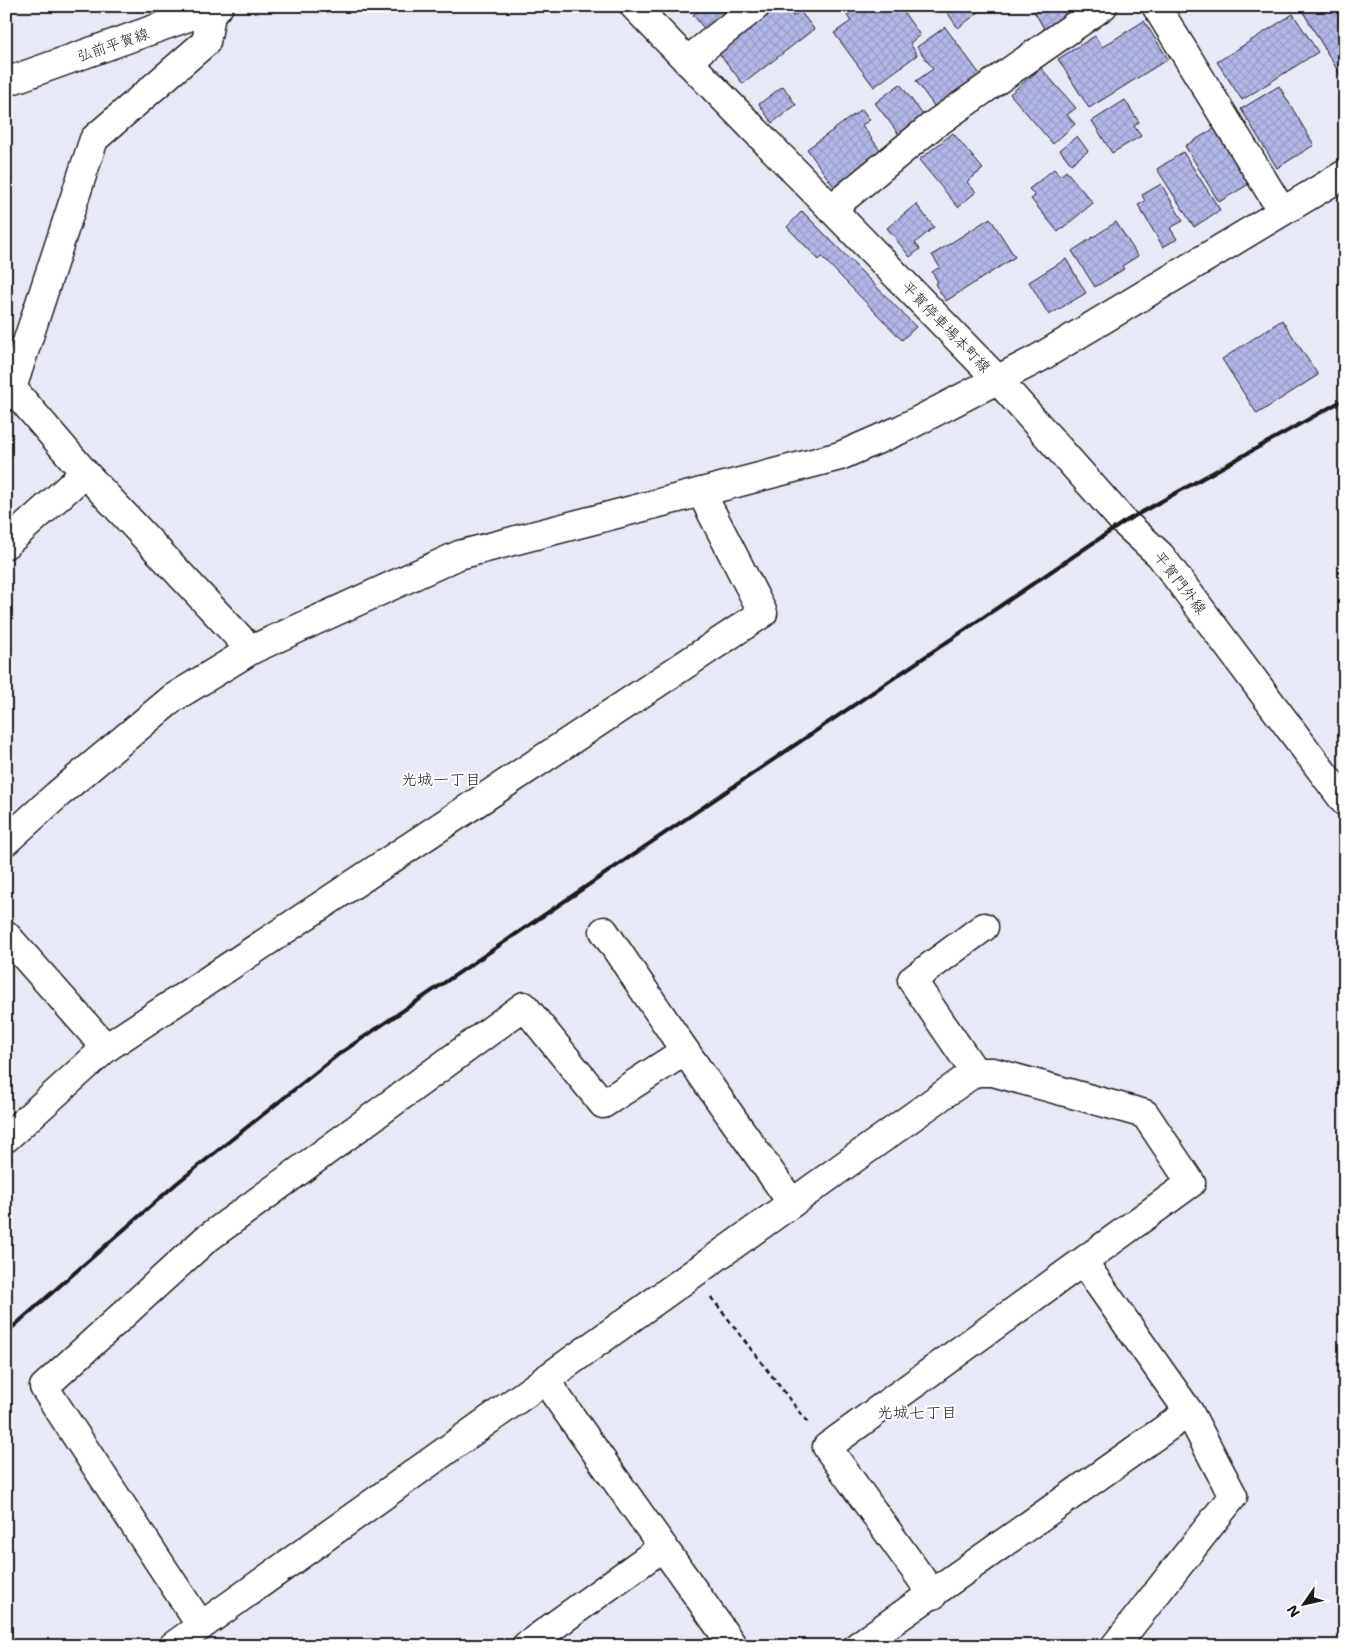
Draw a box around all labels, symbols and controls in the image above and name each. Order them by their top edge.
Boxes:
street label: 弘前平賀線 [74,23,152,67]
street label: 平賀停車場本町線 [897,277,995,377]
street label: 平賀門外線 [1149,547,1211,619]
district label: 光城一丁目 [401,769,481,790]
district label: 光城七丁目 [877,1402,957,1423]
north arrow [1278,1580,1328,1630]
text: N [1283,1602,1304,1621]

